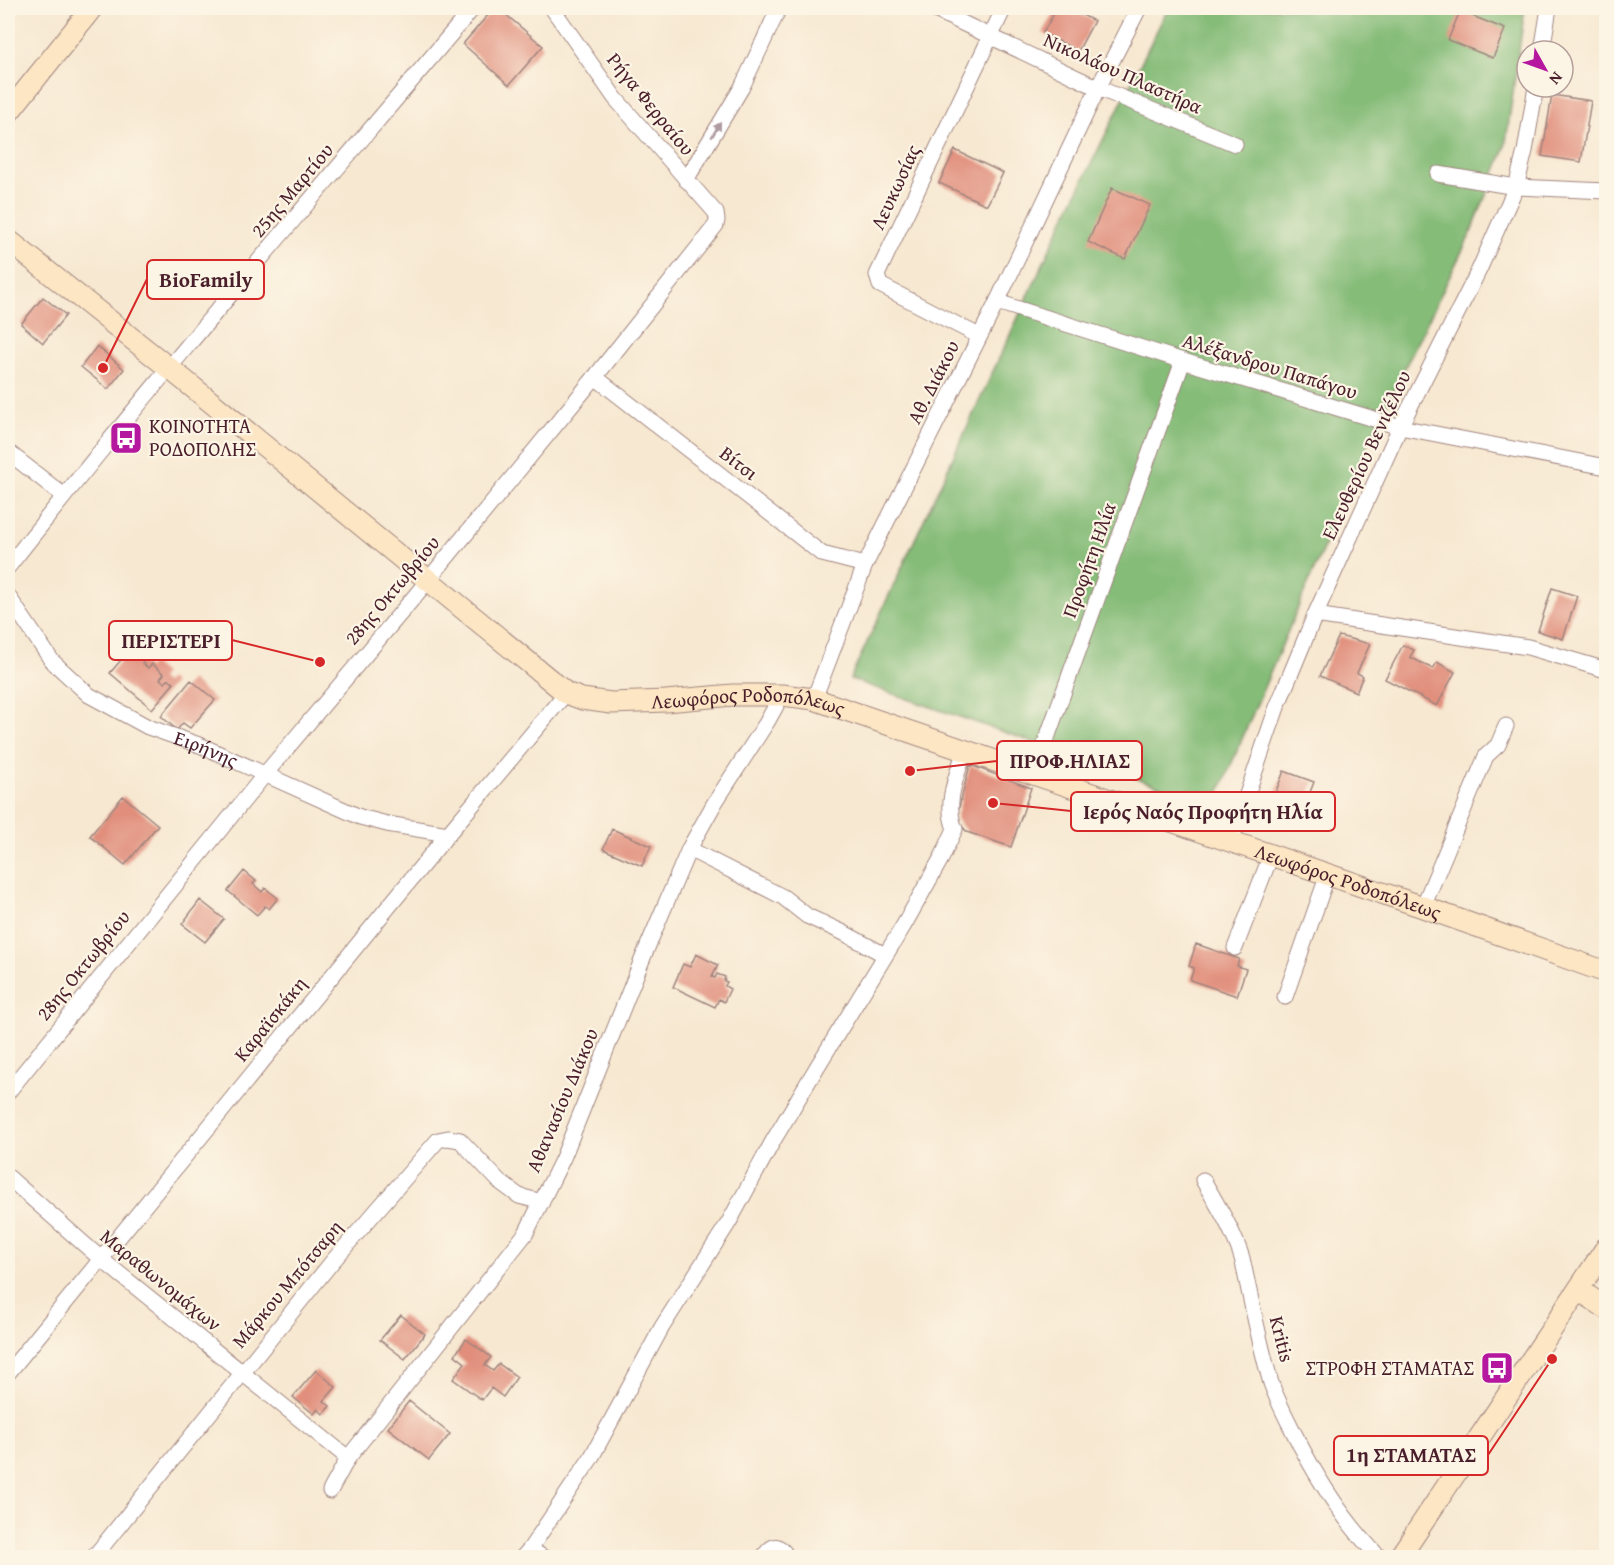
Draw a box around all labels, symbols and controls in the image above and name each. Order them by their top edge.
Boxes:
street label: Νικολάου Πλαστήρα [1039,25,1207,121]
north arrow [1515,39,1575,99]
street label: Ρήγα Φερραίου [601,46,702,162]
text: N [1544,67,1569,91]
one-way arrow [711,121,721,138]
street label: 25ης Μαρτίου [243,136,340,243]
street label: Λευκωσίας [862,139,927,234]
callout: BioFamily [147,260,264,299]
text: BioFamily [159,264,253,295]
street label: Αλέξανδρου Παπάγου [1179,325,1361,406]
street label: Αθ. Διάκου [899,335,966,429]
street label: Ελευθερίου Βενιζέλου [1314,365,1418,544]
place label: ΚΟΙΝΟΤΗΤΑ ΡΟΔΟΠΟΛΗΣ [149,411,256,463]
bus stop icon: ΚΟΙΝΟΤΗΤΑ ΡΟΔΟΠΟΛΗΣ [108,420,144,456]
street label: Βίτσι [714,438,765,487]
street label: Προφήτη Ηλία [1054,498,1123,622]
street label: 28ης Οκτωβρίου [337,529,446,651]
callout: ΠΕΡΙΣΤΕΡΙ [109,621,232,660]
text: ΠΕΡΙΣΤΕΡΙ [121,625,221,656]
street label: Λεωφόρος Ροδοπόλεως [651,680,850,723]
street label: Ειρήνης [171,722,243,775]
callout: ΠΡΟΦ.ΗΛΙΑΣ [997,741,1142,780]
text: ΠΡΟΦ.ΗΛΙΑΣ [1010,745,1130,776]
callout: Ιερός Ναός Προφήτη Ηλία [1071,792,1335,831]
text: Ιερός Ναός Προφήτη Ηλία [1083,796,1324,827]
street label: Λεωφόρος Ροδοπόλεως [1251,836,1446,927]
street label: 28ης Οκτωβρίου [29,903,136,1026]
street label: Καραϊσκάκη [226,970,313,1067]
street label: Αθανασίου Διάκου [518,1023,605,1176]
street label: Μάρκου Μπότσαρη [224,1213,349,1354]
street label: Μαραθωνομάχων [94,1222,228,1338]
street label: Kritis [1263,1313,1302,1365]
bus stop icon: ΣΤΡΟΦΗ ΣΤΑΜΑΤΑΣ [1479,1350,1515,1386]
place label: ΣΤΡΟΦΗ ΣΤΑΜΑΤΑΣ [1306,1353,1474,1382]
callout: 1η ΣΤΑΜΑΤΑΣ [1334,1436,1488,1475]
text: 1η ΣΤΑΜΑΤΑΣ [1346,1439,1476,1470]

